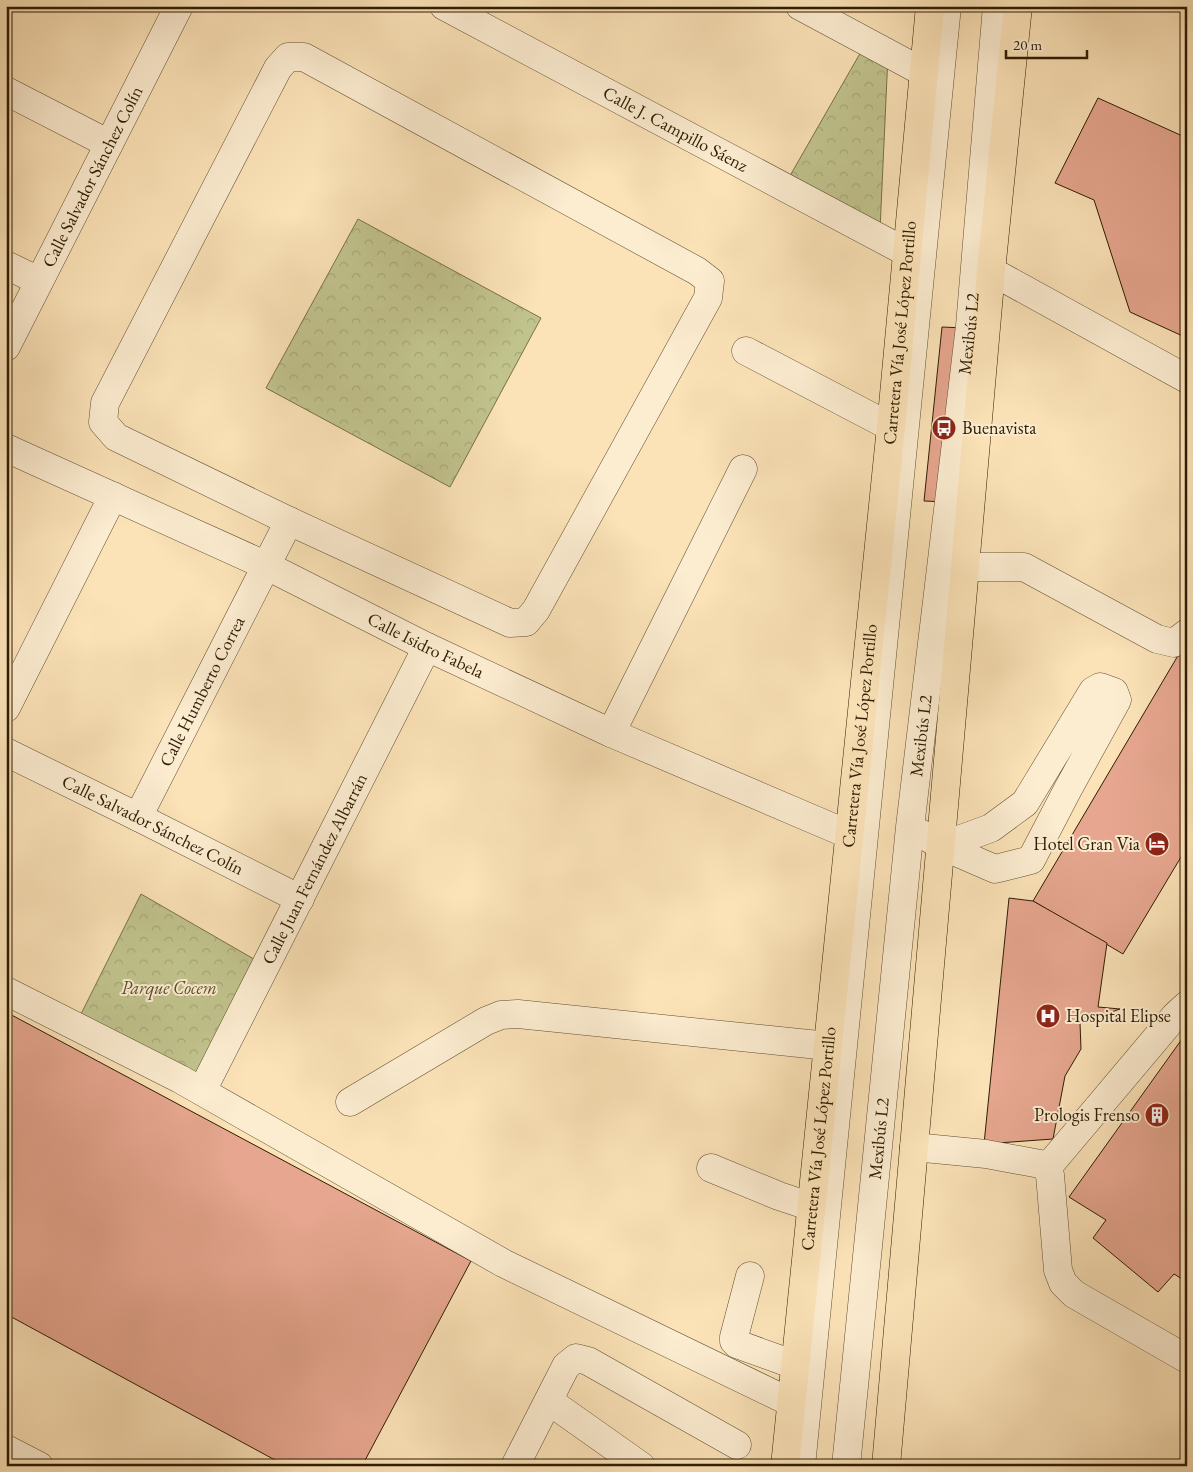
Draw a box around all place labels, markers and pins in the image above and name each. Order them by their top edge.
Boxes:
bus stop icon: Buenavista [931,415,957,441]
place label: Buenavista [962,416,1037,439]
hotel icon: Hotel Gran Via [1144,831,1170,857]
place label: Hotel Gran Via [1033,832,1141,855]
hospital icon: Hospital Elipse [1035,1003,1061,1029]
place label: Hospital Elipse [1066,1004,1171,1027]
building icon: Prologis Frenso [1144,1102,1170,1128]
place label: Prologis Frenso [1034,1103,1140,1126]

